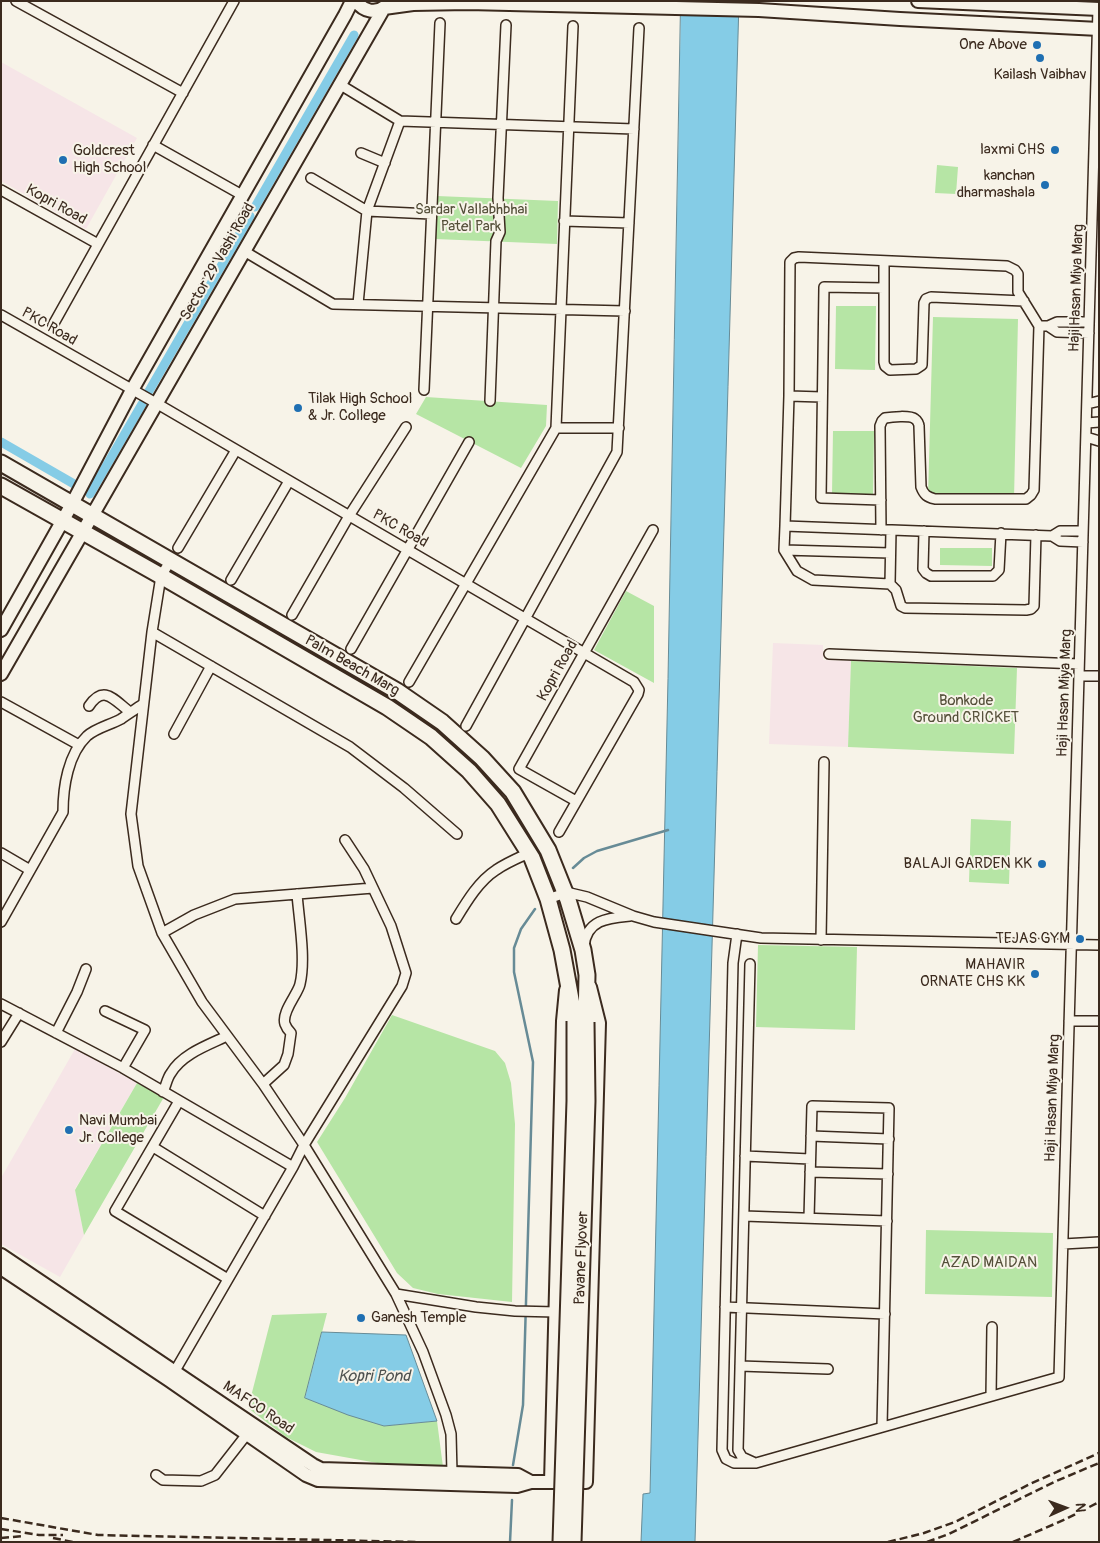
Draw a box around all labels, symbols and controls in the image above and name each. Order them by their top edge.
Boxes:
place label: One Above [959,36,1027,54]
marker: One Above [1031,39,1043,51]
marker: Kailash Vaibhav [1034,52,1046,64]
place label: Kailash Vaibhav [994,66,1086,84]
place label: laxmi CHS [980,141,1045,159]
place label: Goldcrest High School [73,142,146,177]
marker: laxmi CHS [1049,144,1061,156]
marker: Goldcrest High School [57,154,69,166]
place label: kanchan dharmashala [957,167,1035,202]
marker: kanchan dharmashala [1039,179,1051,191]
street label: Kopri Road [22,181,90,229]
street label: Sector 29 Vashi Road [177,200,259,324]
park label: Sardar Vallabhbhai Patel Park [415,201,527,236]
street label: Haji Hasan Miya Marg [1066,224,1088,352]
street label: PKC Road [18,304,80,350]
place label: Tilak High School & Jr. College [308,390,412,425]
marker: Tilak High School & Jr. College [292,402,304,414]
street label: PKC Road [369,506,431,552]
street label: Haji Hasan Miya Marg [1054,629,1076,757]
street label: Palm Beach Marg [301,632,403,700]
street label: Kopri Road [534,637,582,705]
park label: Bonkode Ground CRICKET [913,692,1019,727]
place label: BALAJI GARDEN KK [904,855,1032,873]
marker: BALAJI GARDEN KK [1036,858,1048,870]
place label: TEJAS GYM [995,930,1070,948]
marker: TEJAS GYM [1074,933,1086,945]
place label: MAHAVIR ORNATE CHS KK [920,956,1025,991]
marker: MAHAVIR ORNATE CHS KK [1029,968,1041,980]
street label: Haji Hasan Miya Marg [1042,1034,1064,1162]
place label: Navi Mumbai Jr. College [79,1112,157,1147]
marker: Navi Mumbai Jr. College [63,1124,75,1136]
street label: Pavane Flyover [571,1211,593,1305]
park label: AZAD MAIDAN [941,1254,1037,1272]
place label: Ganesh Temple [371,1309,466,1327]
marker: Ganesh Temple [355,1312,367,1324]
water label: Kopri Pond [338,1367,410,1387]
street label: MAFCO Road [219,1378,297,1438]
north arrow [1040,1483,1090,1533]
text: N [1072,1502,1089,1512]

